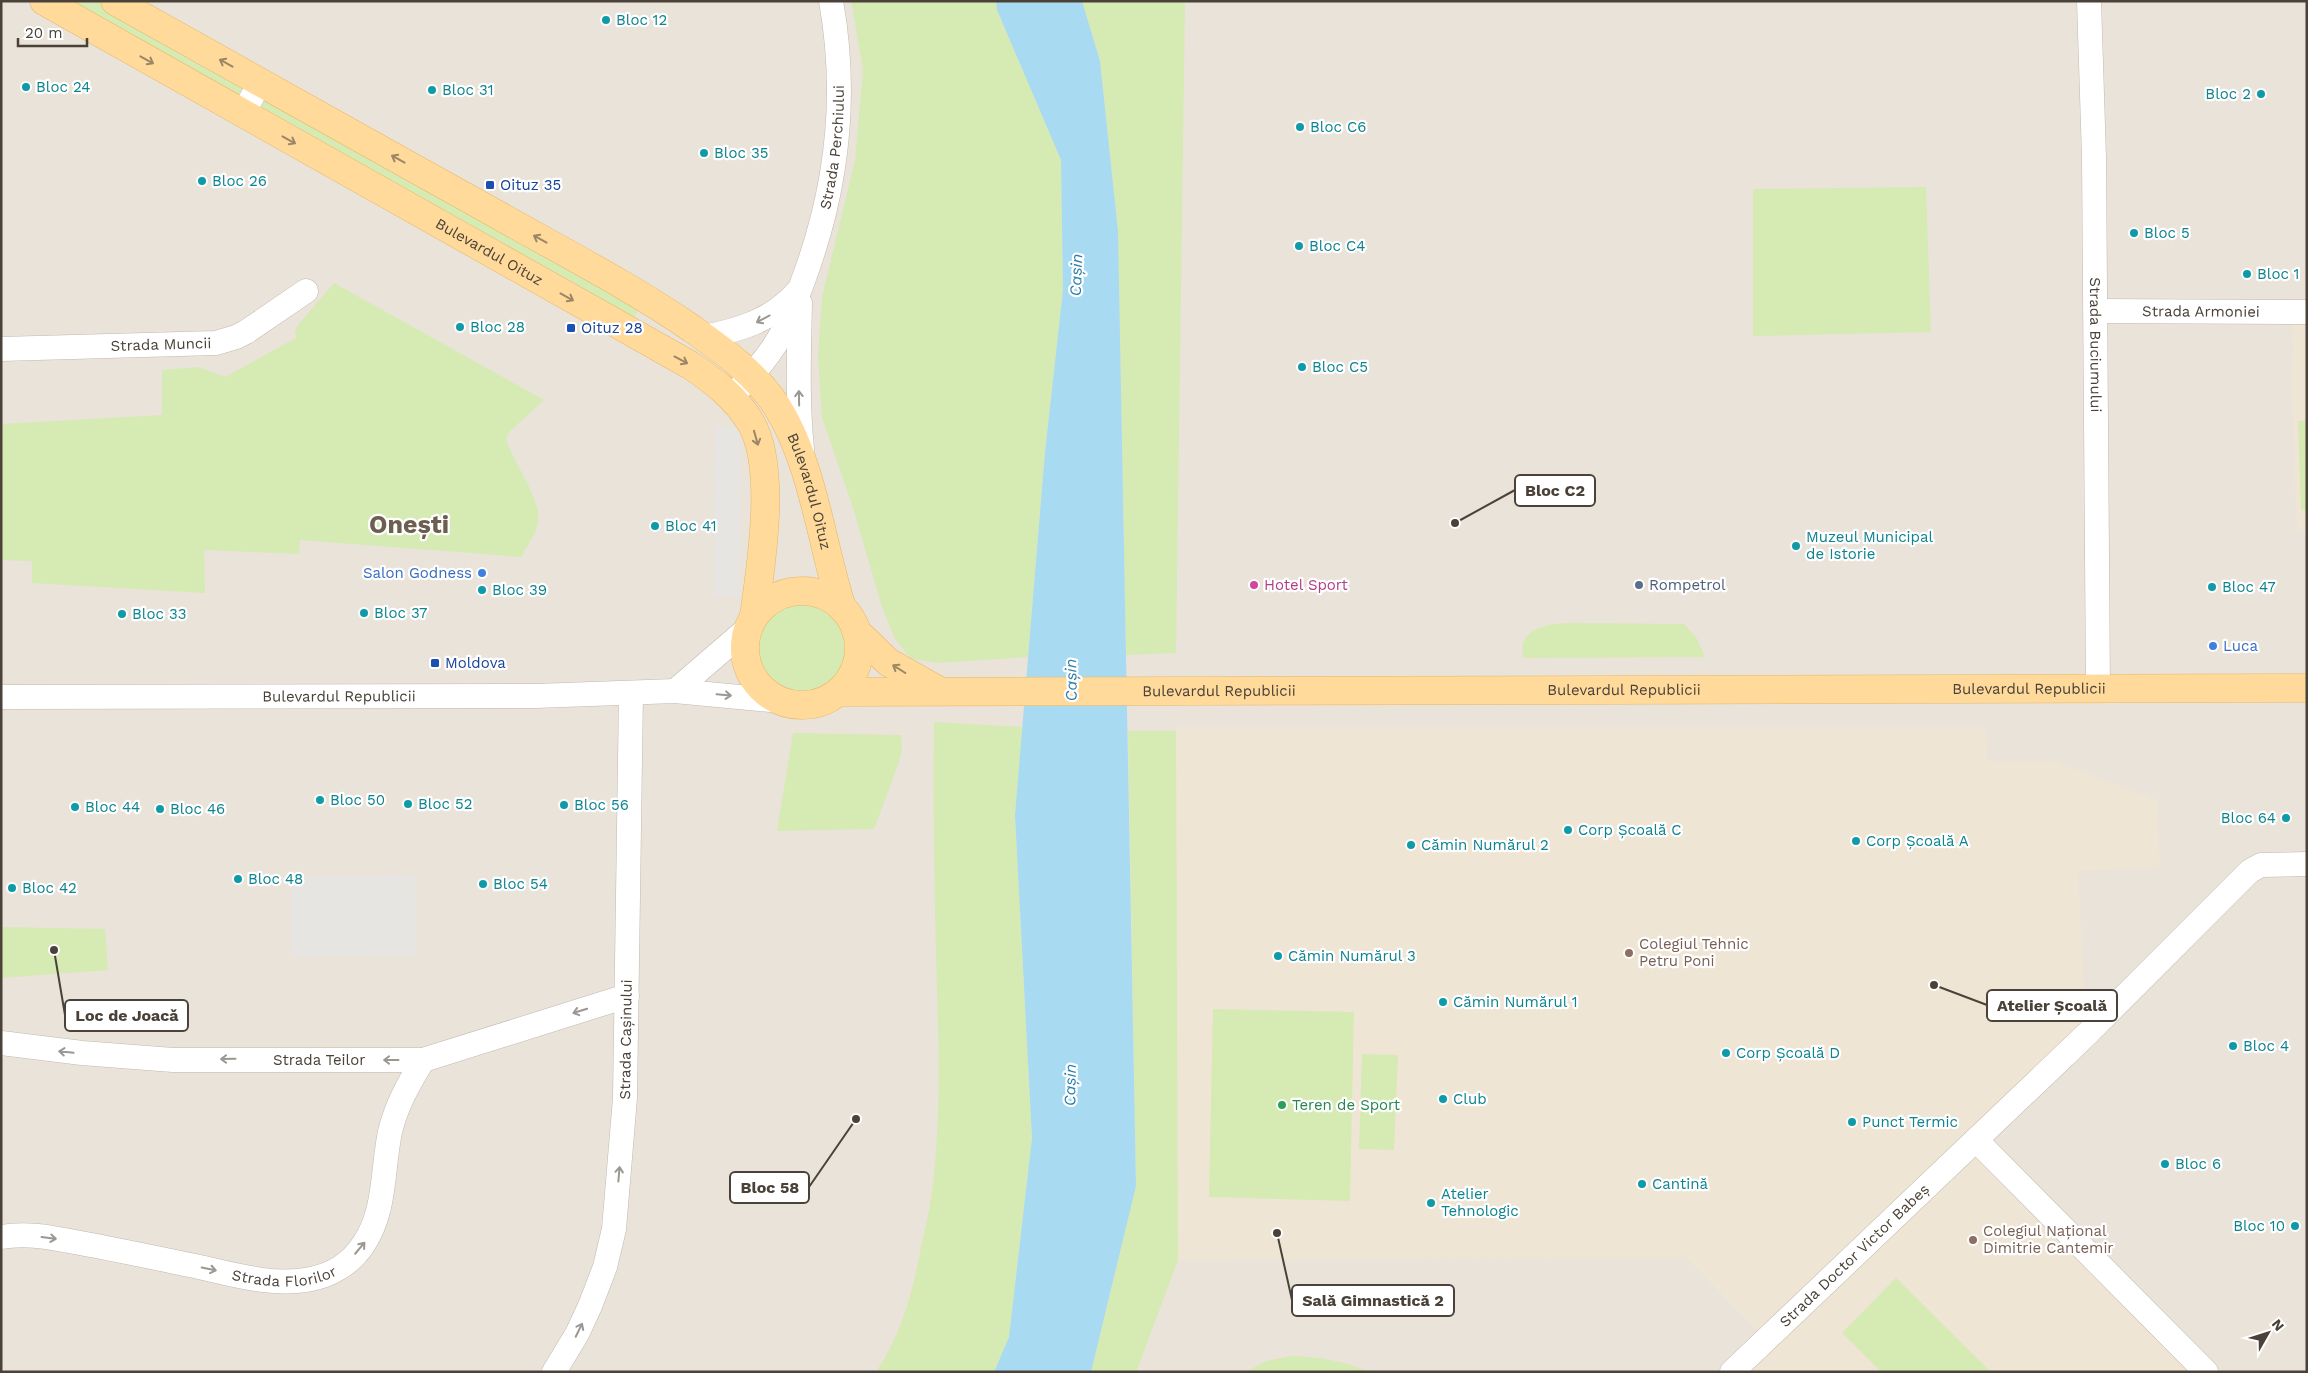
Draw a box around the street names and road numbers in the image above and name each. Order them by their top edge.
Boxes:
street label: Strada Perchiului [816,85,848,211]
street label: Bulevardul Oituz [432,214,546,289]
street label: Strada Buciumului [2086,277,2105,413]
street label: Strada Armoniei [2142,302,2260,321]
street label: Strada Muncii [110,334,212,355]
street label: Bulevardul Oituz [783,430,835,551]
street label: Bulevardul Republicii [1952,680,2106,698]
street label: Bulevardul Republicii [1547,681,1701,699]
street label: Bulevardul Republicii [1142,682,1296,700]
street label: Bulevardul Republicii [262,687,416,706]
street label: Strada Cașinului [616,979,636,1100]
street label: Strada Teilor [273,1051,365,1069]
street label: Strada Doctor Victor Babeș [1776,1180,1933,1331]
street label: Strada Florilor [230,1262,340,1291]

